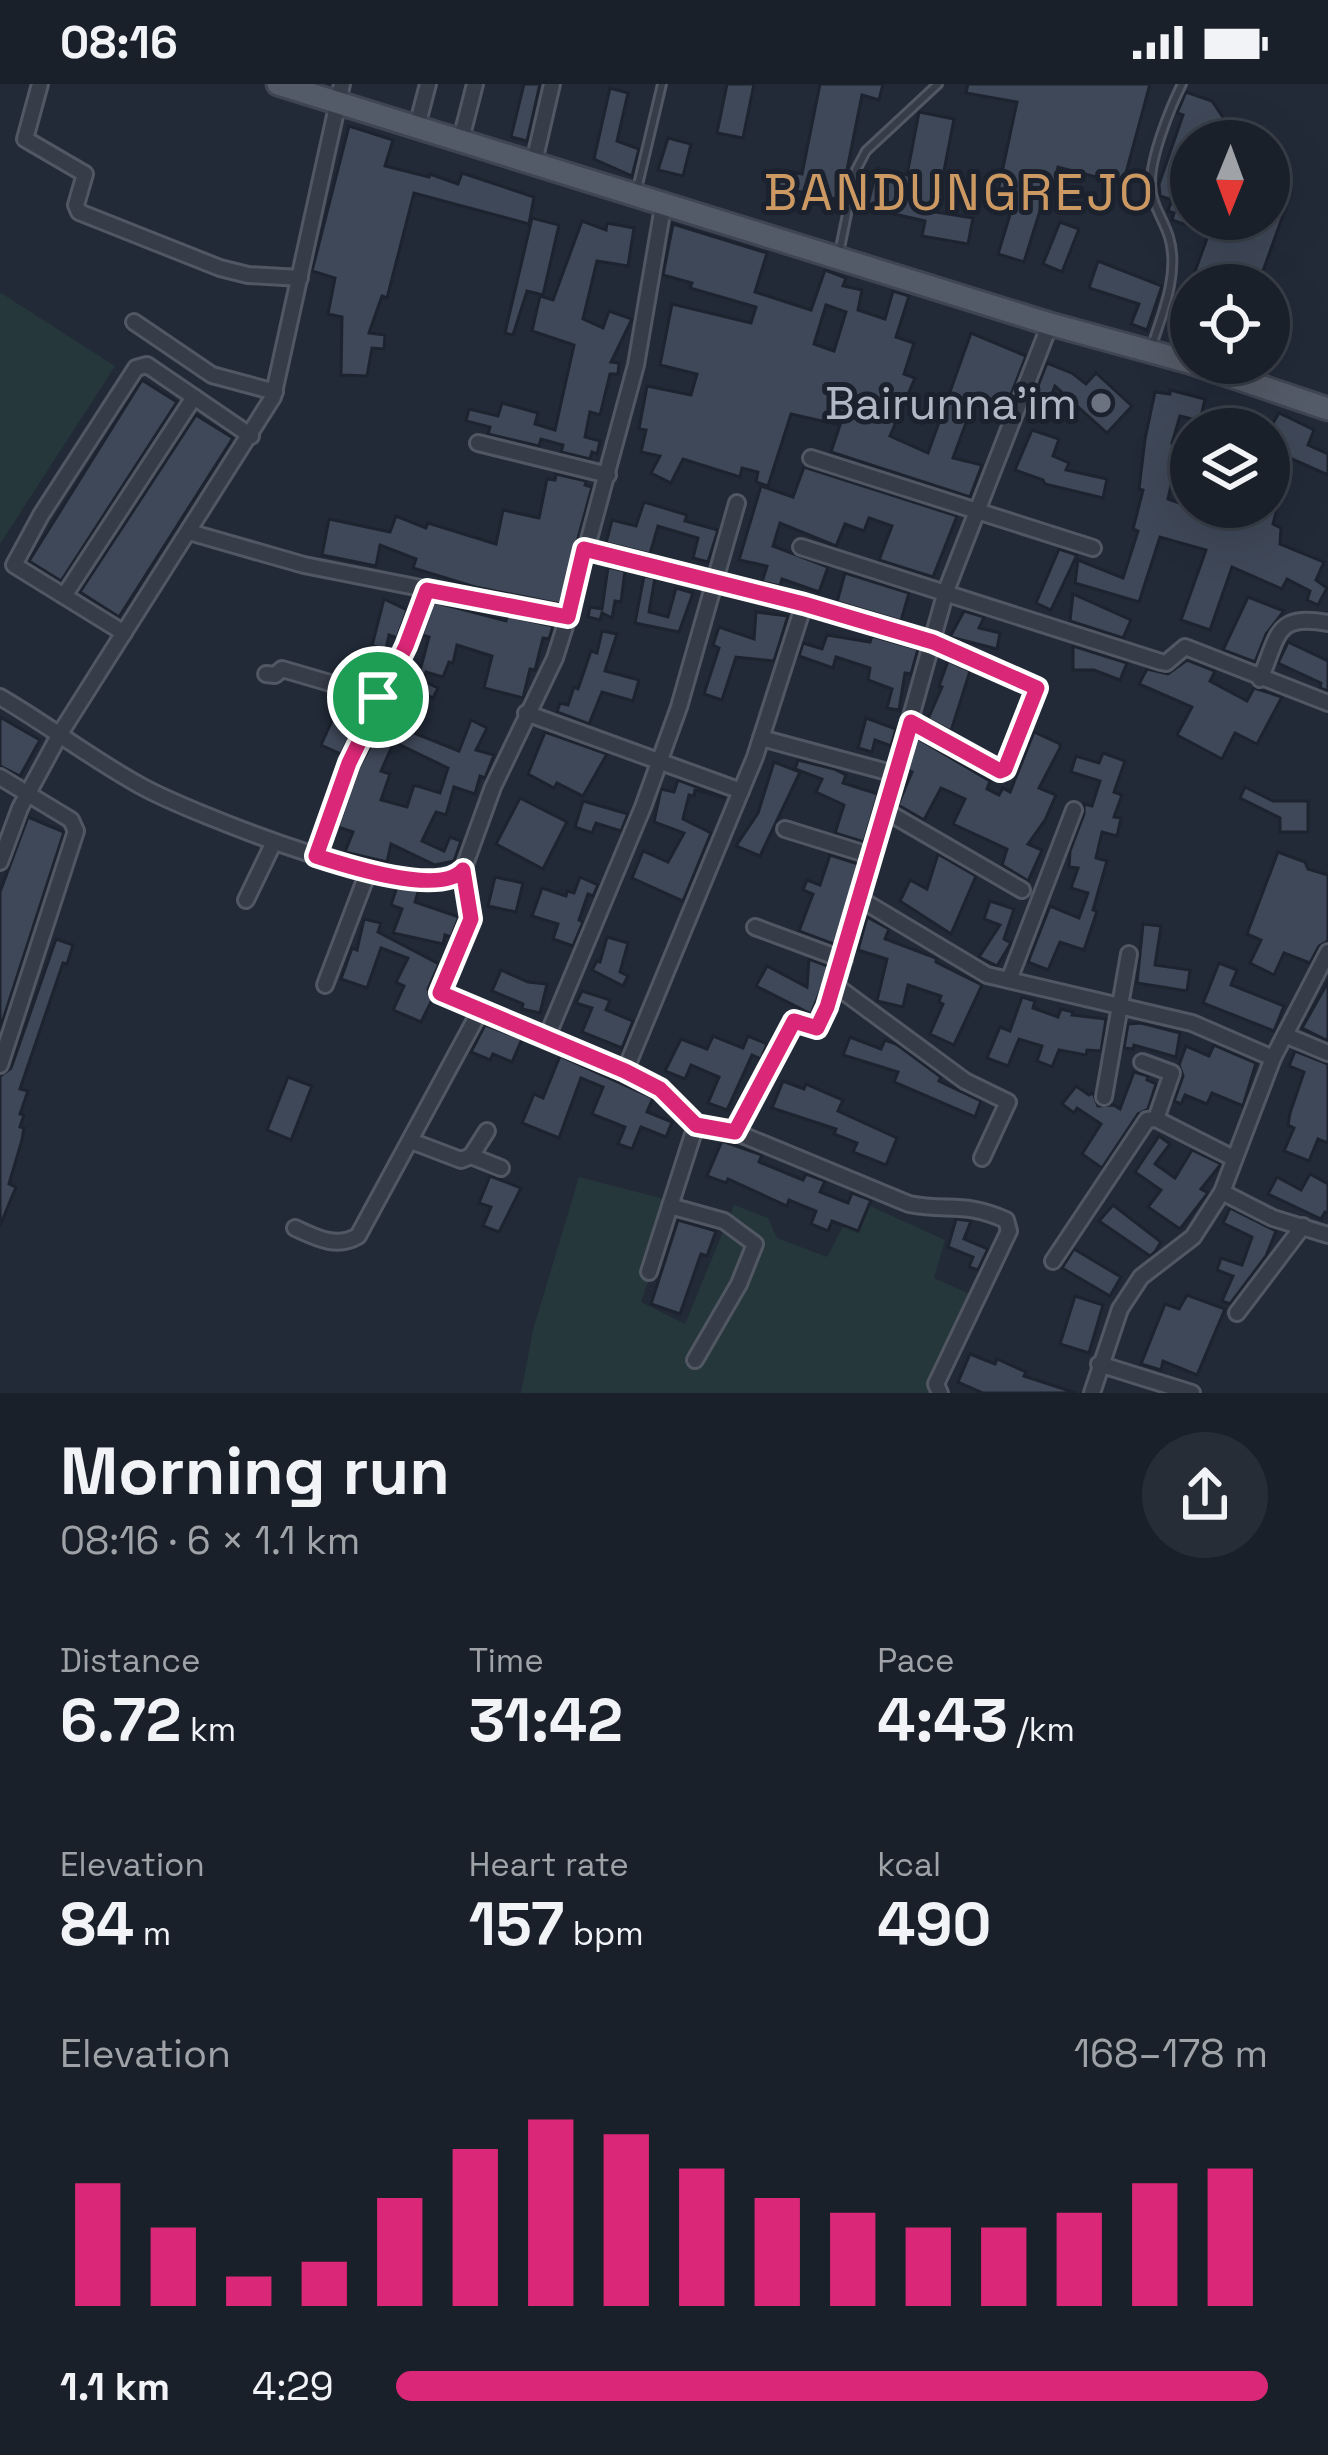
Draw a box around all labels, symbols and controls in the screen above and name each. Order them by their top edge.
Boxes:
text: 08:16 [60,14,178,71]
north arrow [1170,120,1290,240]
map controls [1170,120,1290,528]
district label: BANDUNGREJO [764,160,1156,225]
button: locate [1170,264,1290,384]
place label: Bairunna'im [825,375,1077,432]
marker: Bairunna'im [1088,390,1114,416]
button: layers [1170,408,1290,528]
pin [327,646,429,748]
icon: arrive [345,664,411,730]
text: Morning run [60,1429,450,1513]
button: share [1142,1432,1268,1558]
text: 08:16 · 6 × 1.1 km [60,1516,360,1565]
text: Distance [60,1640,201,1682]
text: Time [469,1640,544,1682]
text: Pace [877,1640,955,1682]
text: 6.72 [60,1682,181,1759]
text: 31:42 [469,1682,623,1759]
text: 4:43 [877,1682,1008,1759]
text: km [181,1709,236,1751]
text: /km [1008,1709,1075,1751]
text: Elevation [60,1844,205,1886]
text: Heart rate [469,1844,629,1886]
text: kcal [877,1844,941,1886]
text: 84 [60,1886,134,1963]
text: 157 [469,1886,564,1963]
text: 490 [877,1886,991,1963]
text: m [134,1913,171,1955]
text: bpm [564,1913,644,1955]
text: Elevation [60,2029,231,2078]
text: 168–178 m [1074,2029,1268,2078]
text: 1.1 km [60,2362,170,2411]
text: 4:29 [252,2362,334,2411]

